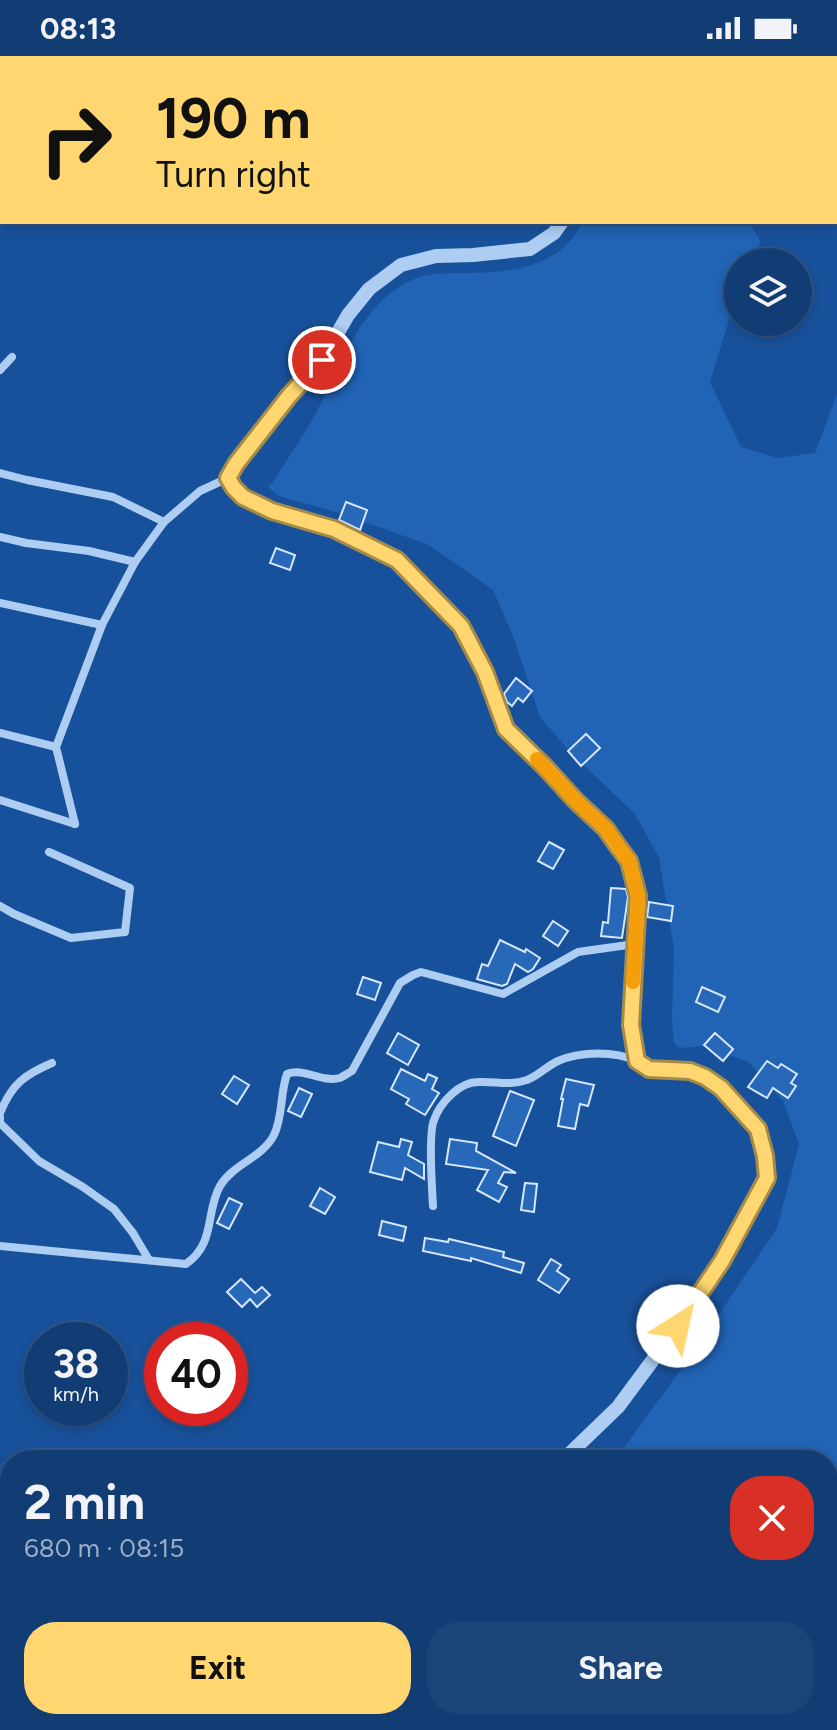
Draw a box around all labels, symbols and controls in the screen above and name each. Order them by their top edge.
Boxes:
text: 08:13 [40,10,116,47]
text: 190 m [156,85,311,152]
icon: right [24,88,128,192]
text: Turn right [156,153,311,196]
map controls [724,248,812,336]
button: layers [724,248,812,336]
pin [288,326,356,394]
icon: arrive [300,338,344,382]
position arrow [636,1284,720,1368]
speed limit sign: 40 [144,1322,248,1426]
text: 38 [53,1340,99,1388]
text: km/h [53,1382,99,1406]
text: 2 min [24,1473,145,1531]
button: close [730,1476,814,1560]
text: 680 m · 08:15 [24,1532,184,1564]
button: Exit [24,1622,411,1714]
button: Share [427,1622,814,1714]

